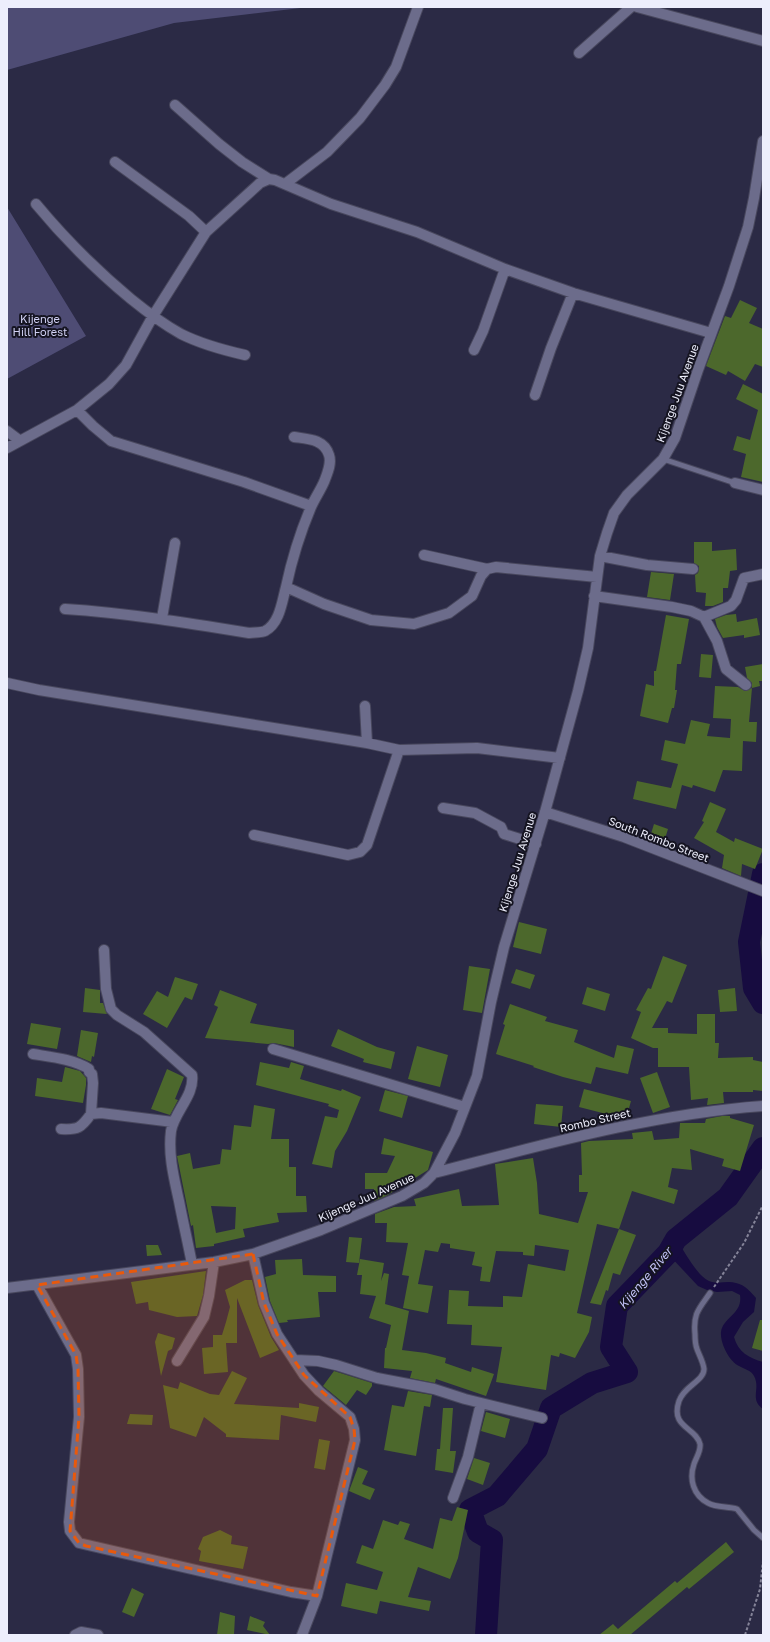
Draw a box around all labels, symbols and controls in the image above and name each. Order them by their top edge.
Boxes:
park label: Kijenge Hill Forest [13,312,67,338]
street label: Kijenge Juu Avenue [653,342,701,444]
street label: Kijenge Juu Avenue [496,811,538,913]
street label: South Rombo Street [607,814,711,864]
street label: Rombo Street [558,1106,632,1134]
street label: Kijenge Juu Avenue [316,1170,416,1224]
water label: Kijenge River [615,1242,677,1312]

